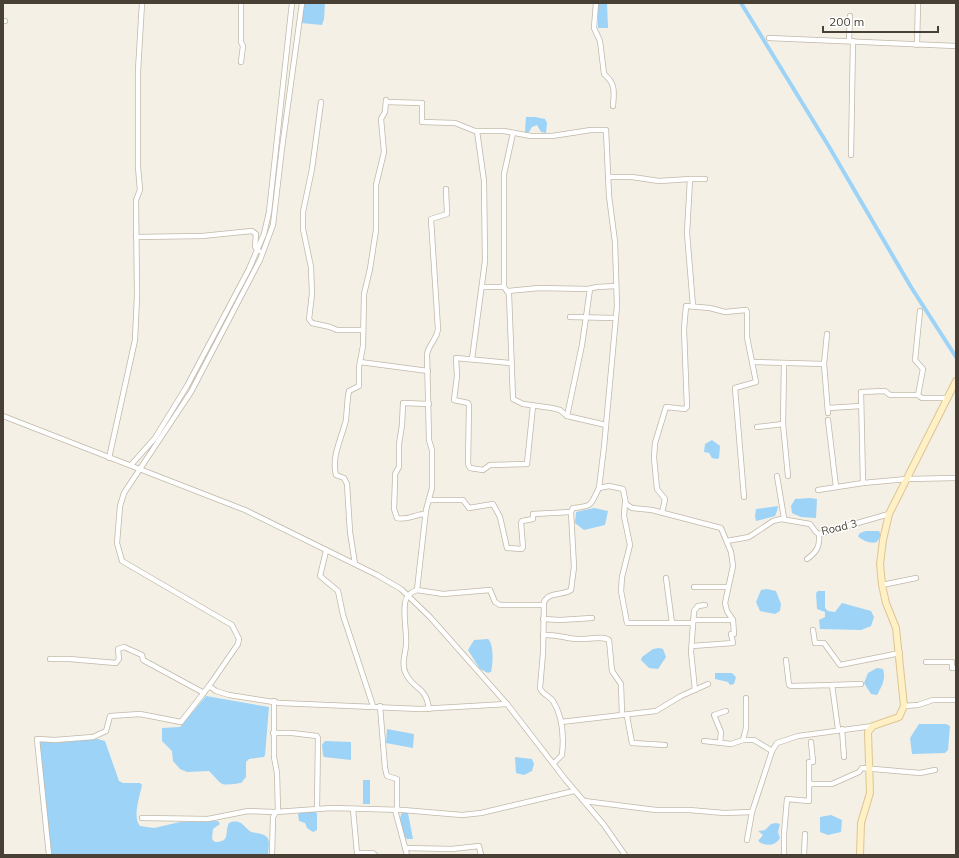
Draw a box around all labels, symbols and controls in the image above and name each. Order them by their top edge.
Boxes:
scale bar [823,8,938,34]
text: 200 m [829,14,864,29]
street label: Road 3 [820,516,858,538]

